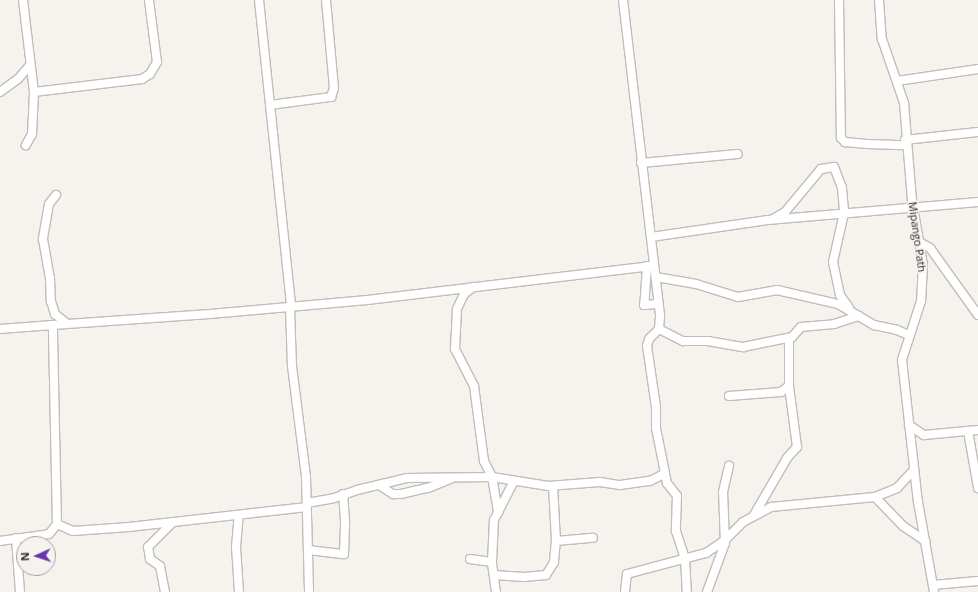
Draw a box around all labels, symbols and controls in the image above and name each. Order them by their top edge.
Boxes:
street label: Mipango Path [906,201,928,273]
north arrow [16,536,56,576]
text: N [17,552,32,561]

